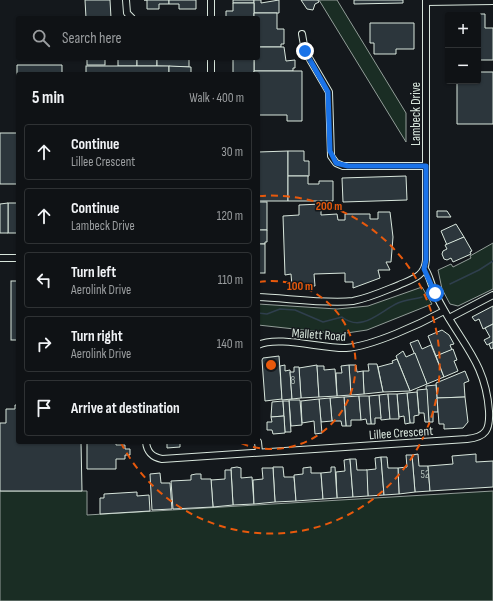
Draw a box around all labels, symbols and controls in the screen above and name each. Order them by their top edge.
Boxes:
map controls [445,12,481,84]
button: + [445,12,481,48]
search box [16,16,260,60]
icon: search [30,27,52,49]
text: Search here [62,29,122,48]
route end [296,42,314,60]
button: − [445,48,481,84]
street label: Lambeck Drive [408,82,424,146]
text: 5 min [32,88,64,108]
text: Walk · 400 m [189,90,244,106]
text: Continue [71,135,120,154]
icon: ahead [33,141,55,163]
text: 30 m [221,144,243,160]
text: Lillee Crescent [71,154,135,170]
text: Continue [71,199,120,218]
text: 200 m [316,199,342,214]
icon: ahead [33,205,55,227]
text: 120 m [217,208,243,224]
text: Lambeck Drive [71,218,135,234]
text: Turn left [71,263,116,282]
icon: left [33,269,55,291]
text: 110 m [218,272,243,288]
text: 100 m [287,279,313,294]
text: Aerolink Drive [71,282,131,298]
route start [426,284,444,302]
street label: Mallett Road [291,325,347,345]
text: Turn right [71,327,123,346]
icon: right [33,333,55,355]
text: 140 m [217,336,243,352]
text: Aerolink Drive [71,346,131,362]
centre of rings [264,358,278,372]
house number: 8 [291,374,296,387]
icon: arrive [33,397,55,419]
text: Arrive at destination [71,399,180,418]
street label: Lillee Crescent [368,423,434,443]
house number: 52 [421,468,430,481]

